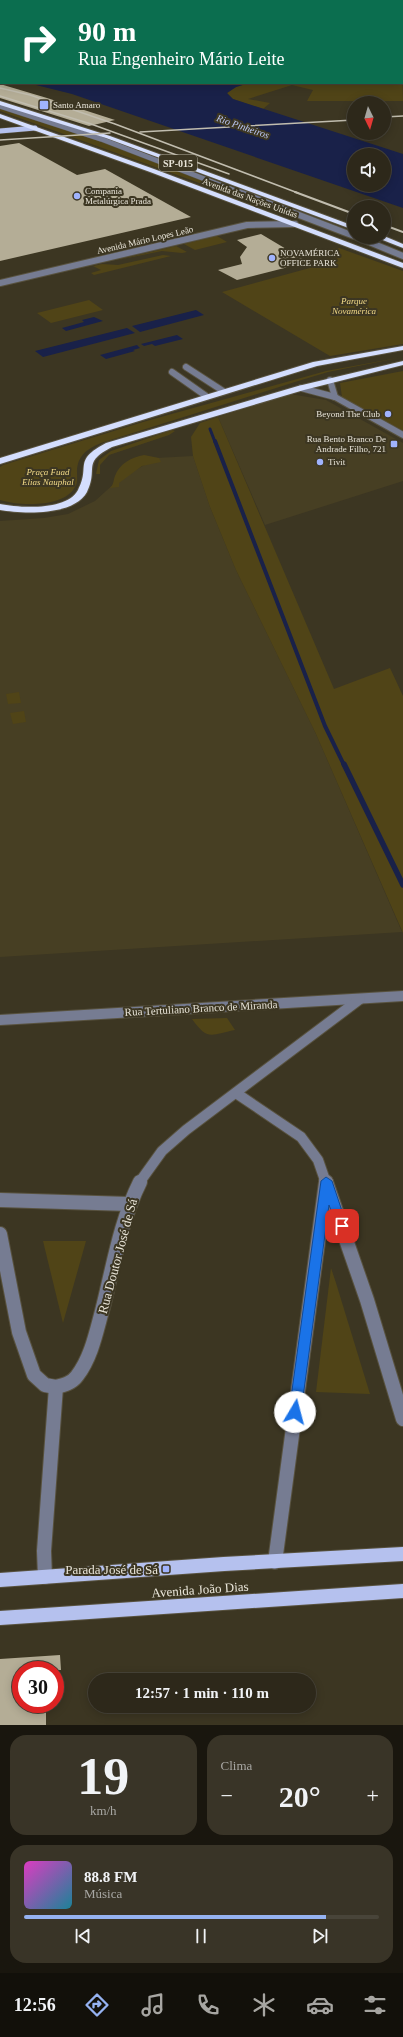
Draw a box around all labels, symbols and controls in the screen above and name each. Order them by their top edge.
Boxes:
icon: right [12,16,64,68]
text: 90 m [78,16,136,47]
text: Rua Engenheiro Mário Leite [78,49,284,69]
north arrow [347,96,391,140]
map controls [347,96,391,244]
marker: Santo Amaro [38,99,50,111]
place label: Santo Amaro [53,100,101,110]
water label: Rio Pinheiros [214,112,271,141]
button: sound [347,148,391,192]
road number: SP-015 [159,155,197,171]
street label: Avenida das Nações Unidas [201,176,299,220]
place label: Compania Metalúrgica Prada [85,186,151,206]
marker: Compania Metalúrgica Prada [72,191,82,201]
button: search [347,200,391,244]
street label: Avenida Mário Lopes Leão [96,224,195,256]
place label: NOVAMÉRICA OFFICE PARK [280,248,340,268]
marker: NOVAMÉRICA OFFICE PARK [267,253,277,263]
park label: Parque Novamérica [331,296,376,316]
place label: Beyond The Club [316,409,380,419]
marker: Beyond The Club [383,409,393,419]
place label: Rua Bento Branco De Andrade Filho, 721 [307,434,386,454]
marker: Rua Bento Branco De Andrade Filho, 721 [389,439,399,449]
marker: Tivit [315,457,325,467]
place label: Tivit [328,457,346,467]
park label: Praça Fuad Elias Nauphal [21,467,74,487]
street label: Rua Tertuliano Branco de Miranda [124,998,278,1018]
street label: Rua Doutor José de Sá [95,1197,140,1315]
pin [325,1209,359,1243]
icon: arrive [331,1215,353,1237]
position arrow [274,1391,316,1433]
place label: Parada José de Sá [65,1562,158,1577]
marker: Parada José de Sá [161,1564,171,1574]
street label: Avenida João Dias [151,1579,249,1600]
speed limit sign: 30 [12,1661,64,1713]
text: 12:57 · 1 min · 110 m [135,1685,269,1701]
text: 19 [77,1748,129,1805]
text: Clima [221,1758,252,1773]
text: 20° [279,1780,321,1813]
text: − [221,1783,233,1808]
text: + [367,1783,379,1808]
text: km/h [90,1803,117,1818]
text: 88.8 FM [84,1869,137,1885]
text: Música [84,1886,122,1901]
icon: previous [72,1925,94,1947]
icon: pause [190,1925,212,1947]
icon: next [309,1925,331,1947]
icon: directions [83,1991,111,2019]
icon: music [139,1991,167,2019]
icon: phone [194,1991,222,2019]
icon: climate [250,1991,278,2019]
icon: car [306,1991,334,2019]
icon: filters [361,1991,389,2019]
text: 12:56 [14,1995,56,2015]

